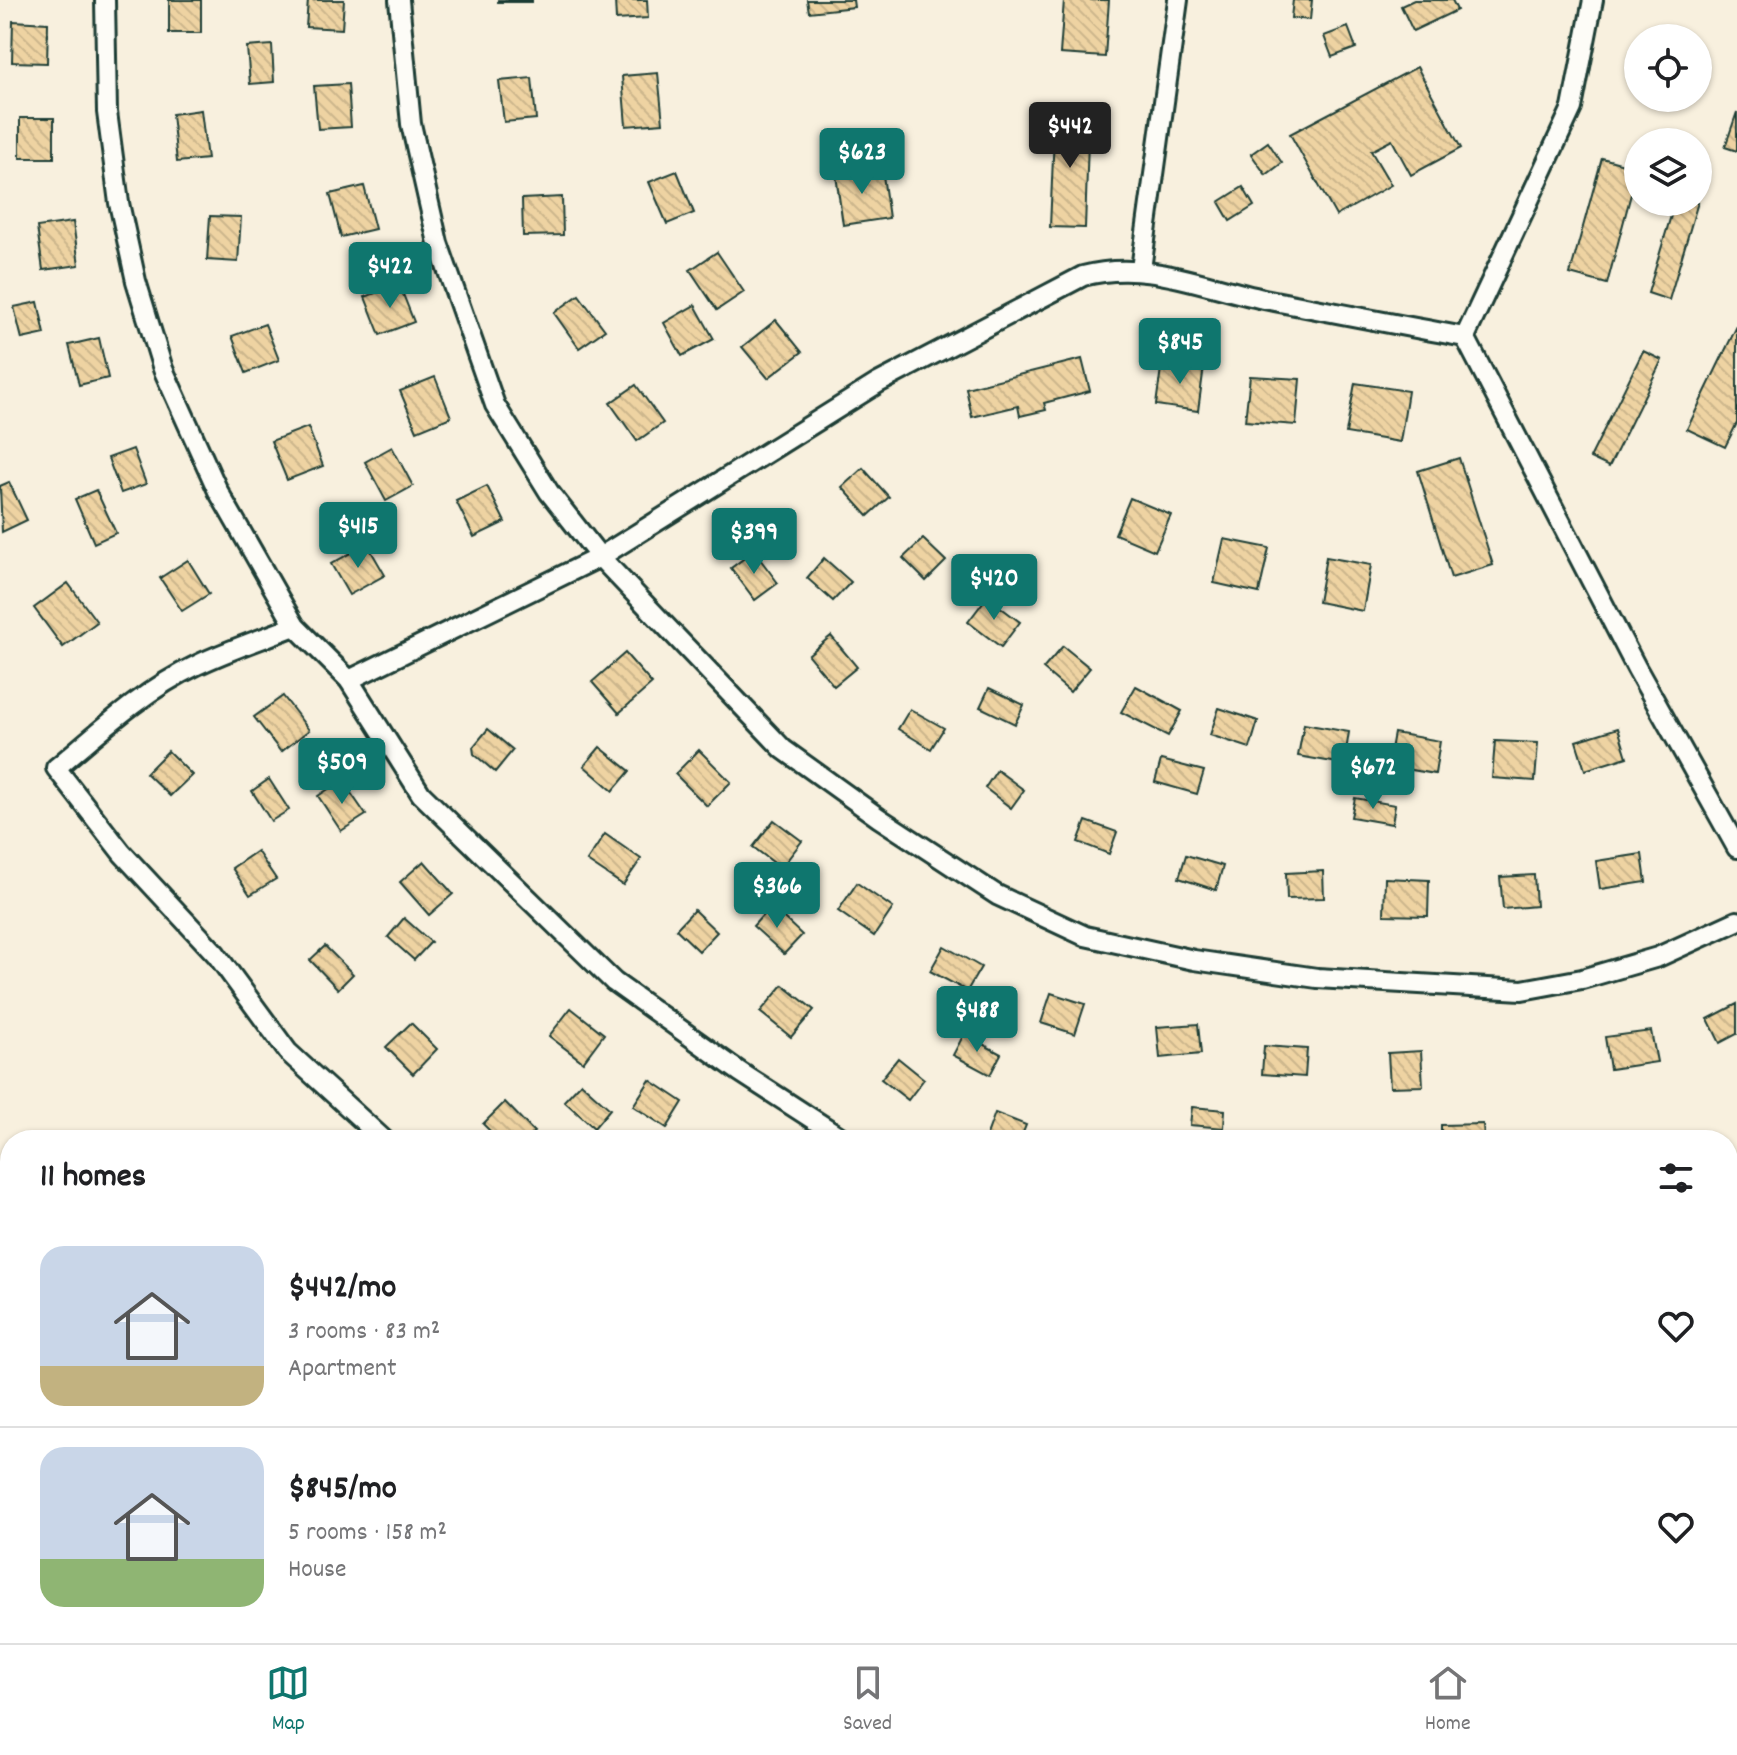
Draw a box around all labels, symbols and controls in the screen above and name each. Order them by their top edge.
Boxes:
map controls [1624,24,1712,216]
button: locate [1624,24,1712,112]
pin: $442 [1023,102,1117,170]
text: $442 [1047,109,1093,146]
pin: $623 [815,128,909,196]
button: layers [1624,128,1712,216]
text: $623 [838,135,886,172]
pin: $422 [343,242,437,310]
text: $422 [367,249,413,286]
pin: $845 [1133,318,1227,386]
text: $845 [1157,325,1203,362]
pin: $415 [311,502,405,570]
pin: $399 [707,508,801,576]
text: $415 [337,509,379,546]
text: $399 [730,515,778,552]
pin: $420 [947,554,1041,622]
text: $420 [969,561,1019,598]
pin: $509 [295,738,389,806]
pin: $672 [1326,743,1420,811]
text: $509 [316,745,368,782]
text: $672 [1349,750,1397,787]
pin: $366 [730,862,824,930]
text: $366 [752,869,802,906]
pin: $488 [930,986,1024,1054]
text: $488 [955,993,999,1030]
text: 11 homes [40,1154,146,1203]
icon: filters [1654,1156,1698,1200]
text: $442/mo [288,1265,397,1314]
icon: home [104,1278,200,1374]
icon: heart [1654,1304,1698,1348]
text: 3 rooms · 83 m² [288,1314,440,1351]
text: Apartment [288,1351,397,1388]
text: $845/mo [288,1466,397,1515]
icon: home [104,1479,200,1575]
icon: heart [1654,1505,1698,1549]
text: 5 rooms · 158 m² [288,1515,447,1552]
text: House [288,1552,346,1589]
tab: Map [266,1661,310,1740]
tab: Saved [843,1661,892,1740]
tab: Home [1425,1661,1471,1740]

